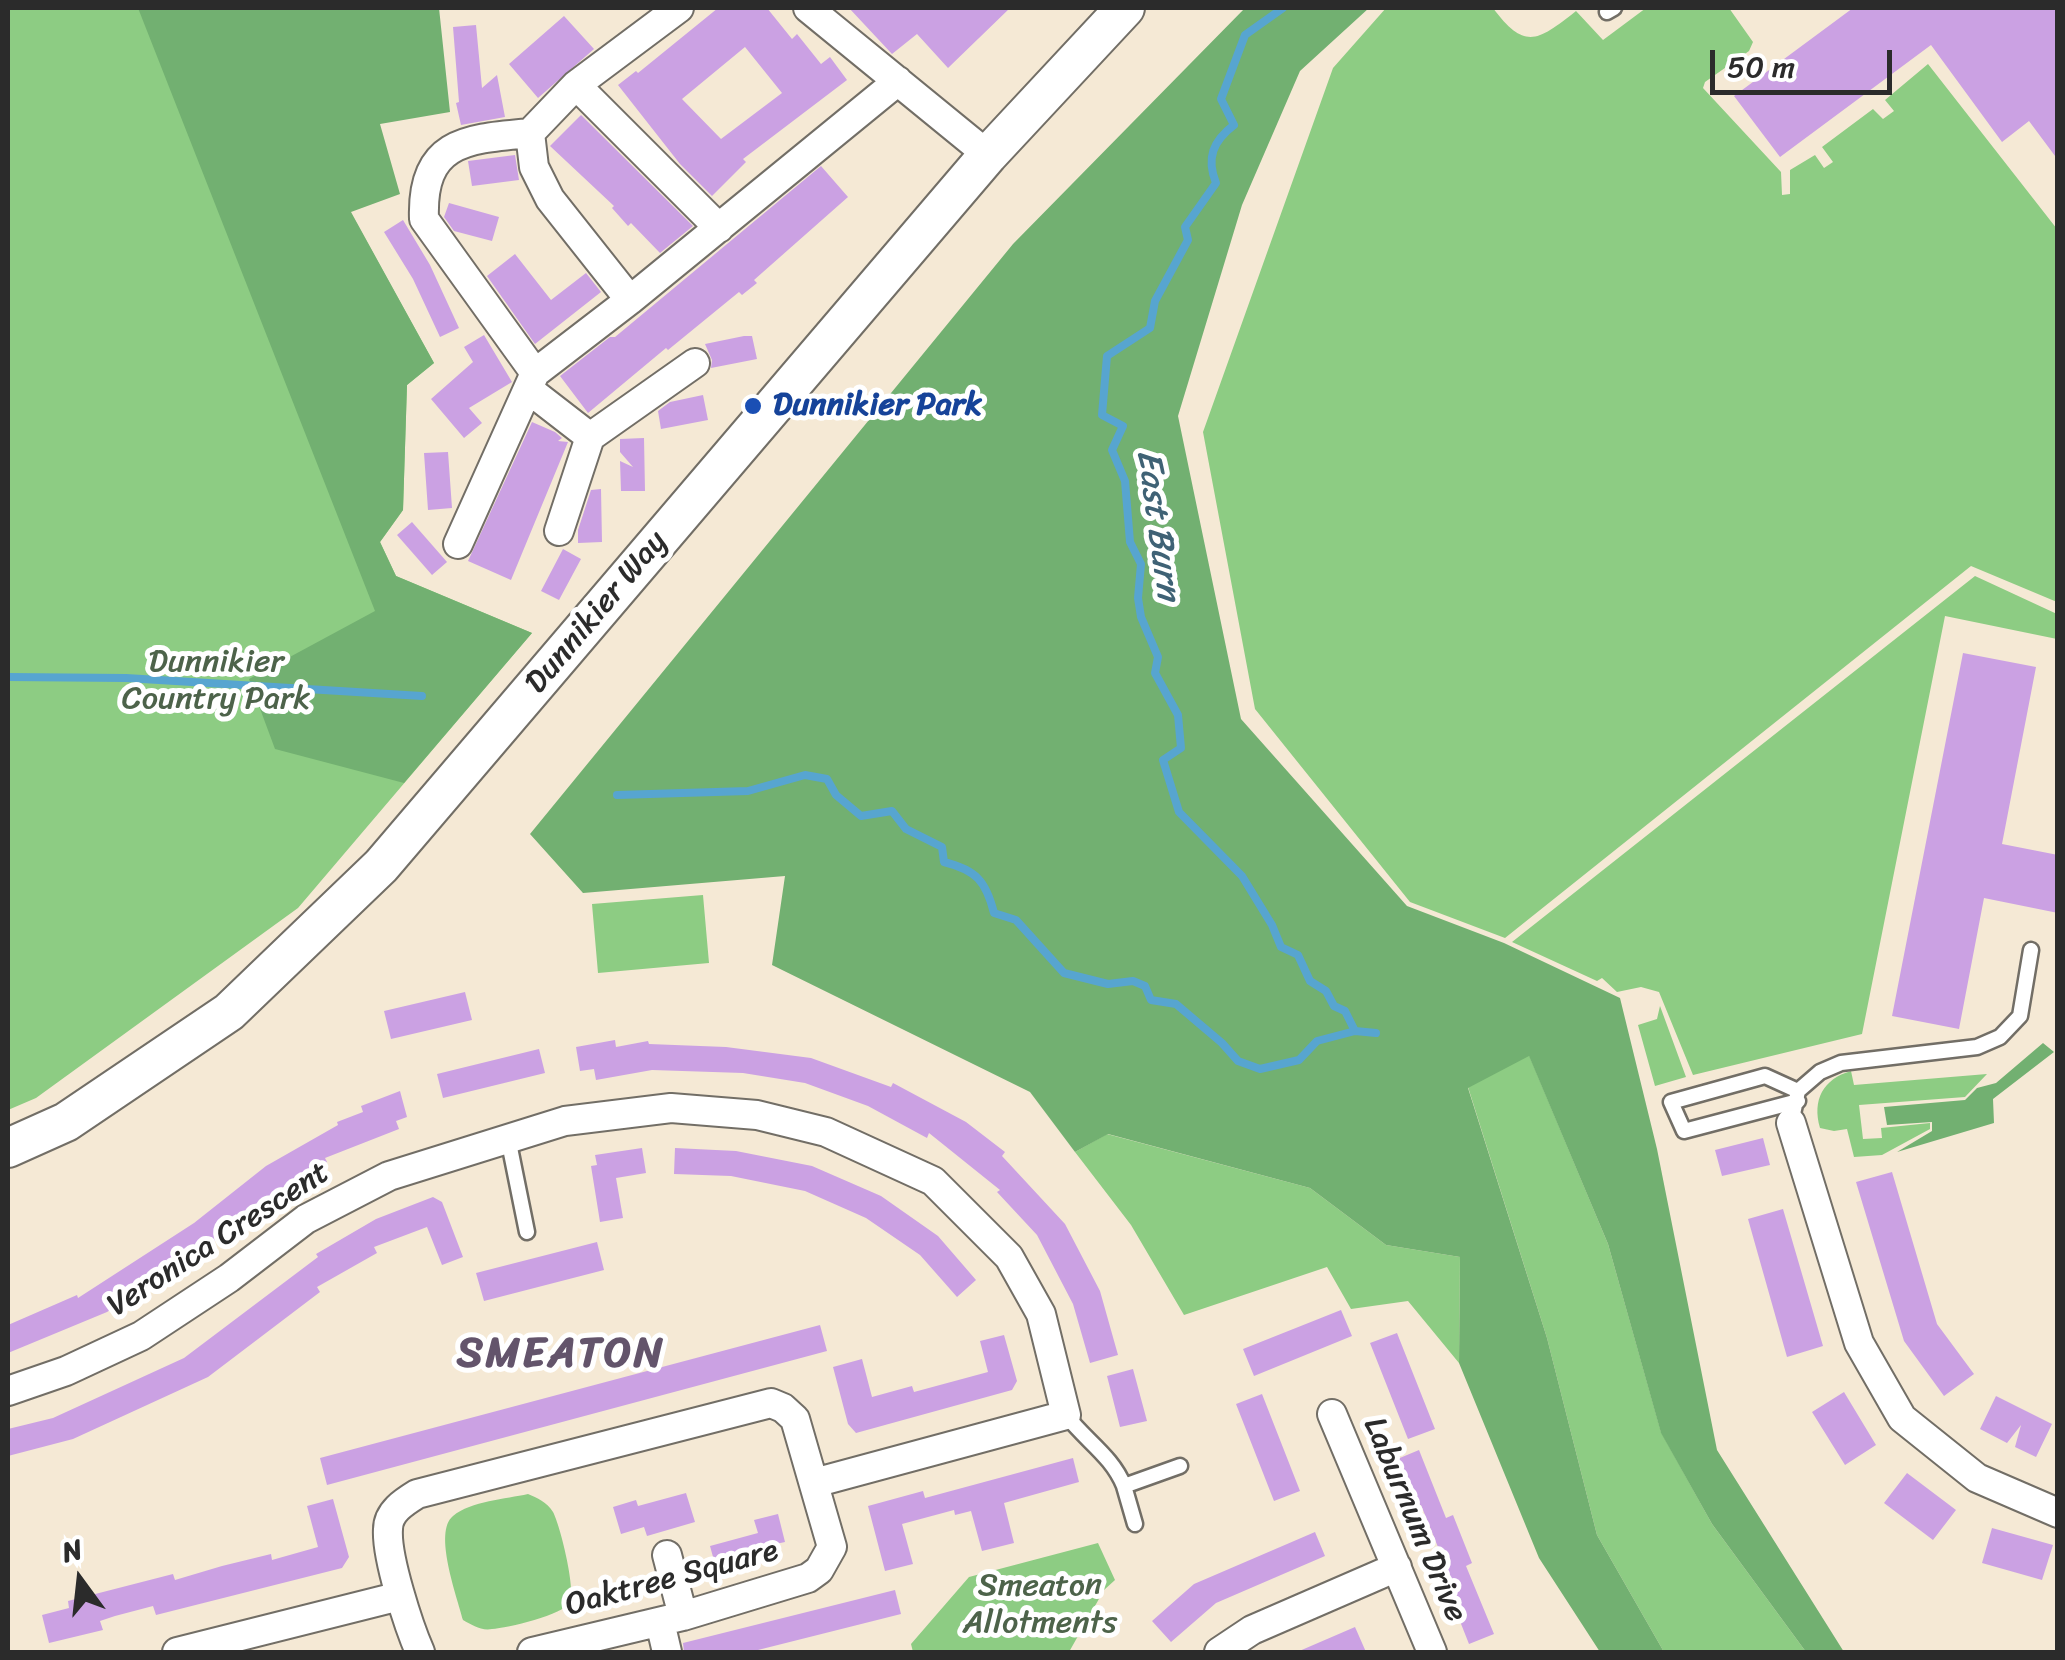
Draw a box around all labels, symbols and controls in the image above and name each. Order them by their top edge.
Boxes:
scale bar [1715,30,1898,92]
text: 50 m [1727,40,1795,94]
place label: Dunnikier Park [773,387,982,425]
marker: Dunnikier Park [742,395,764,417]
water label: East Burn [1126,447,1188,603]
street label: Dunnikier Way [518,524,676,702]
park label: Dunnikier Country Park [122,644,310,719]
street label: Veronica Crescent [101,1154,337,1326]
district label: SMEATON [457,1330,665,1380]
street label: Laburnum Drive [1354,1412,1474,1628]
text: N [56,1524,88,1577]
north arrow [30,1530,130,1630]
street label: Oaktree Square [561,1532,783,1626]
park label: Smeaton Allotments [963,1568,1117,1643]

